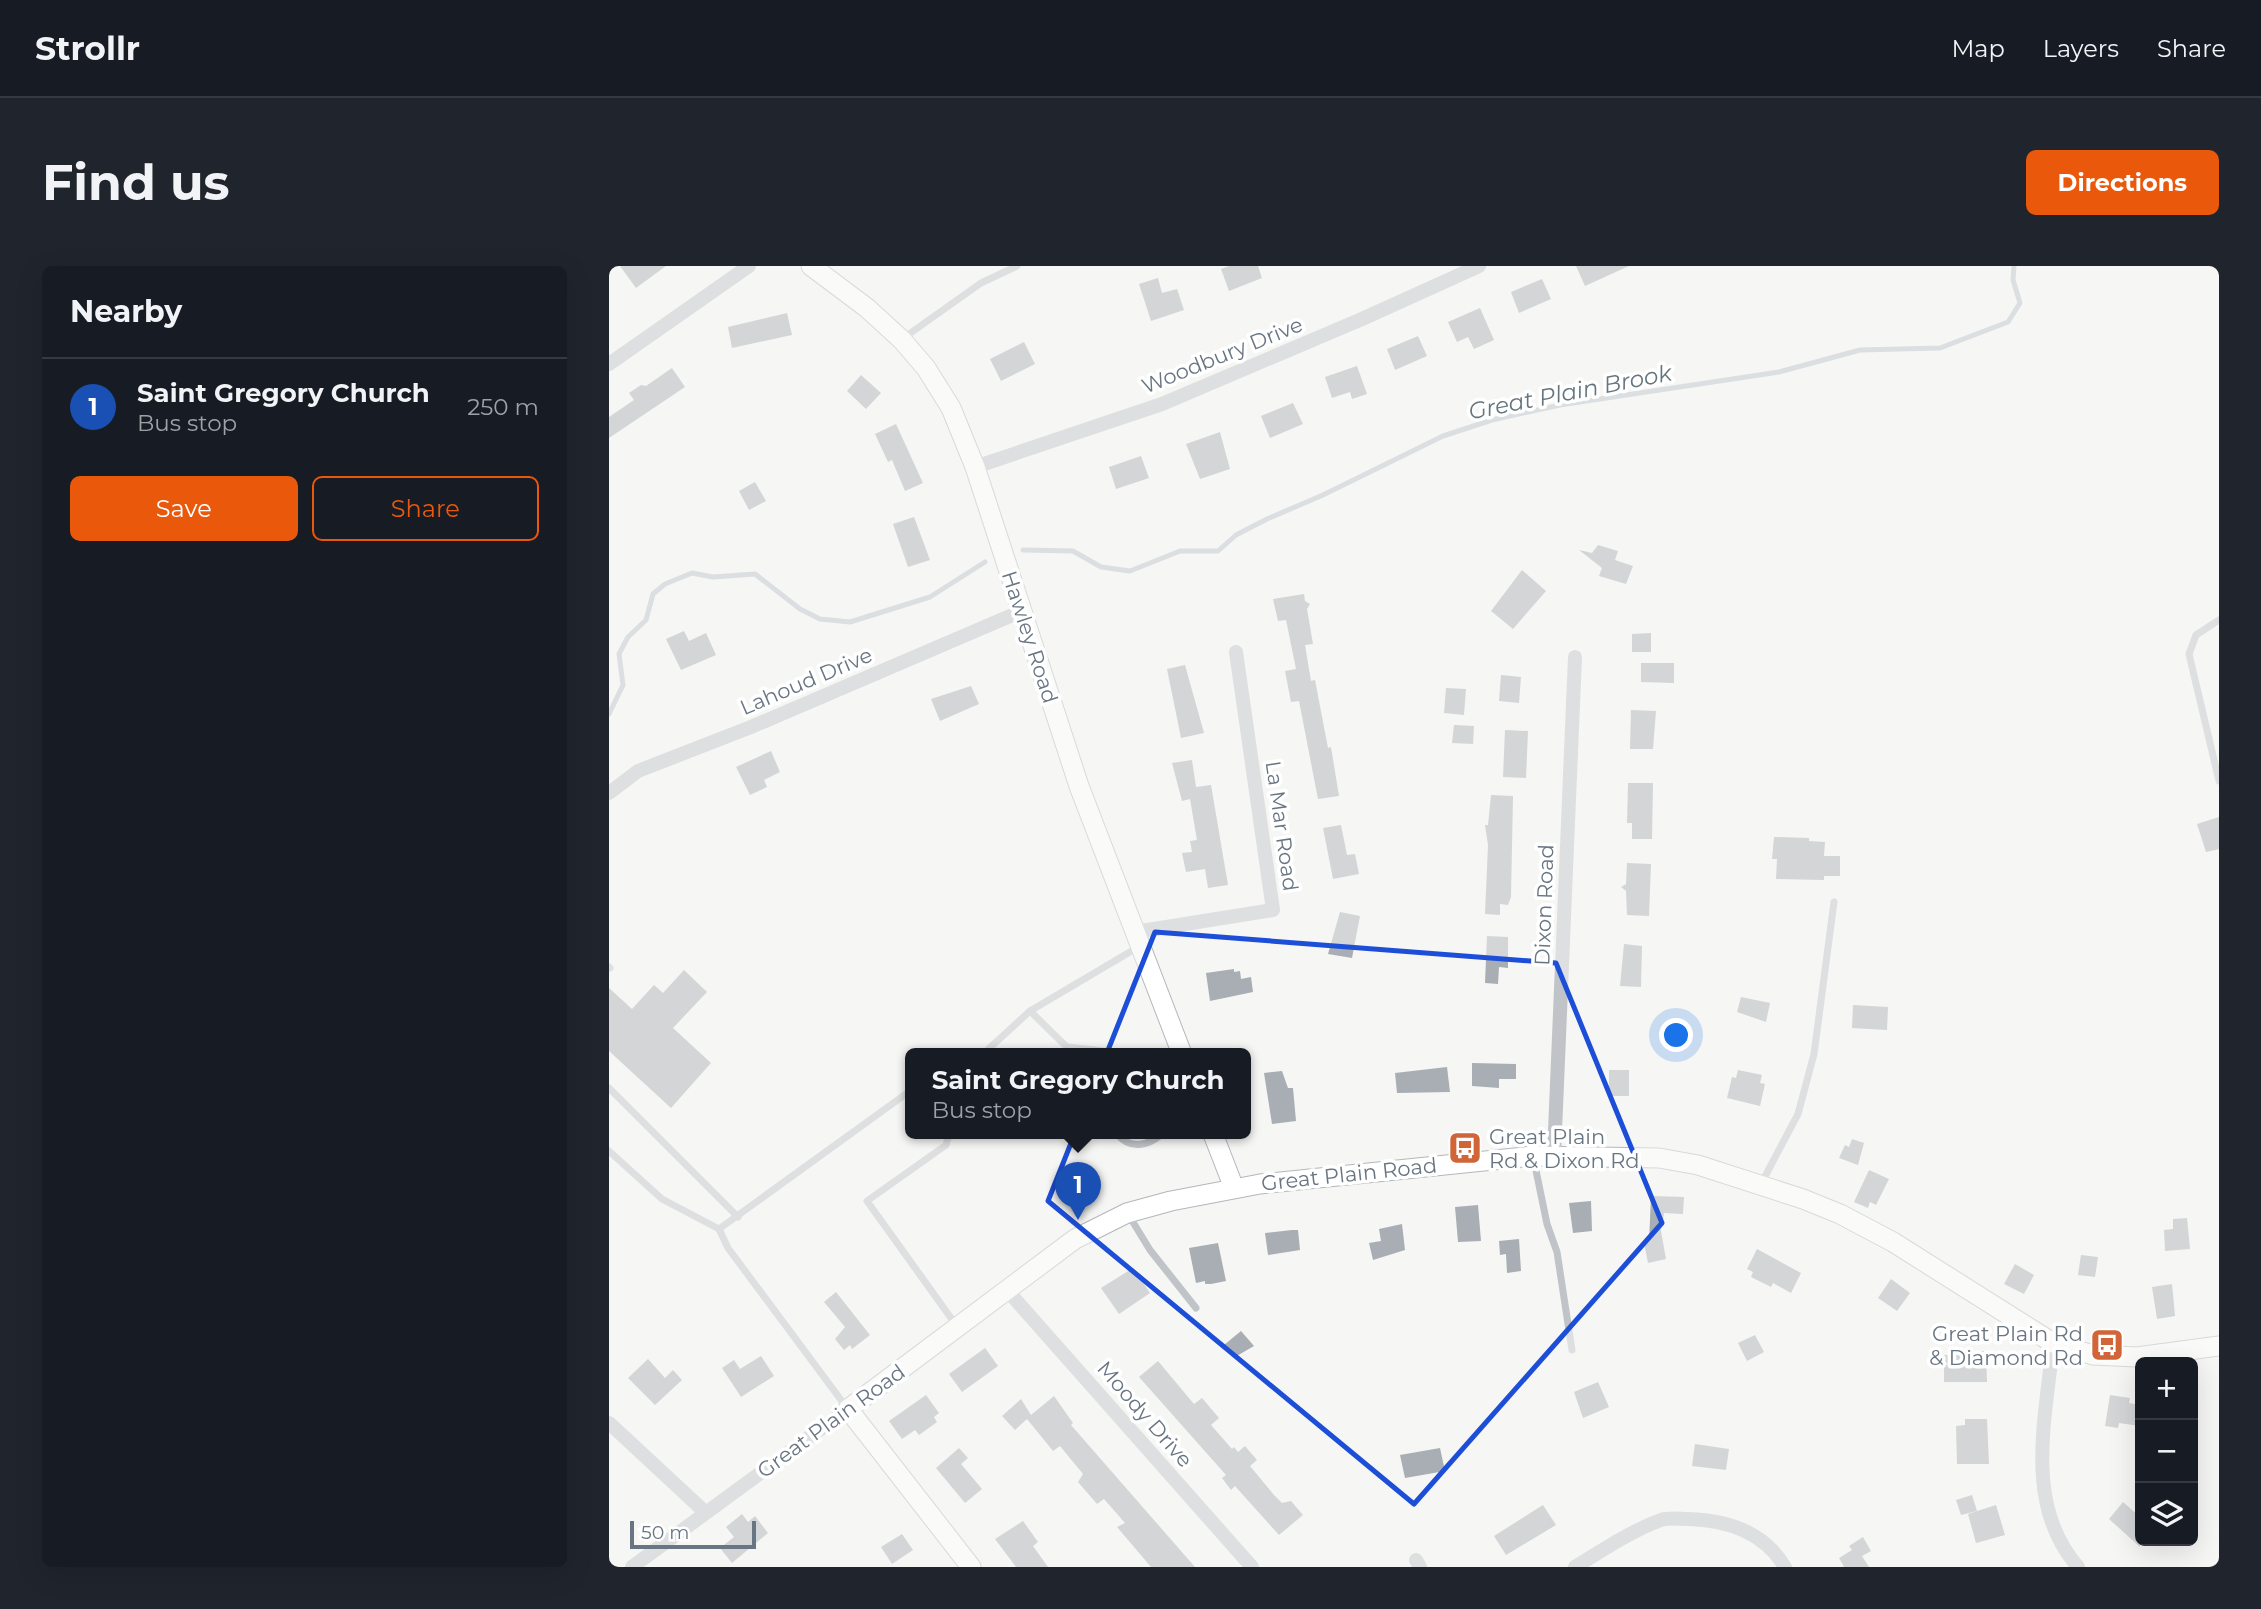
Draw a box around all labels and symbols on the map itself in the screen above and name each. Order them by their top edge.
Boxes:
street label: Woodbury Drive [1138,311,1306,399]
water label: Great Plain Brook [1466,358,1675,425]
street label: Hawley Road [997,568,1063,706]
street label: Lahoud Drive [736,642,876,720]
street label: La Mar Road [1260,759,1304,893]
street label: Dixon Road [1529,844,1559,966]
your location [1659,1018,1693,1052]
place label: Great Plain Rd & Dixon Rd [1489,1124,1640,1173]
bus stop icon: Great Plain Rd & Dixon Rd [1446,1129,1484,1167]
street label: Great Plain Road [1260,1152,1438,1196]
pin: 1 [1055,1162,1101,1220]
place label: Great Plain Rd & Diamond Rd [1929,1321,2083,1370]
bus stop icon: Great Plain Rd & Diamond Rd [2088,1326,2126,1364]
street label: Moody Drive [1092,1356,1198,1472]
street label: Great Plain Road [752,1359,910,1483]
scale bar [630,1518,756,1550]

